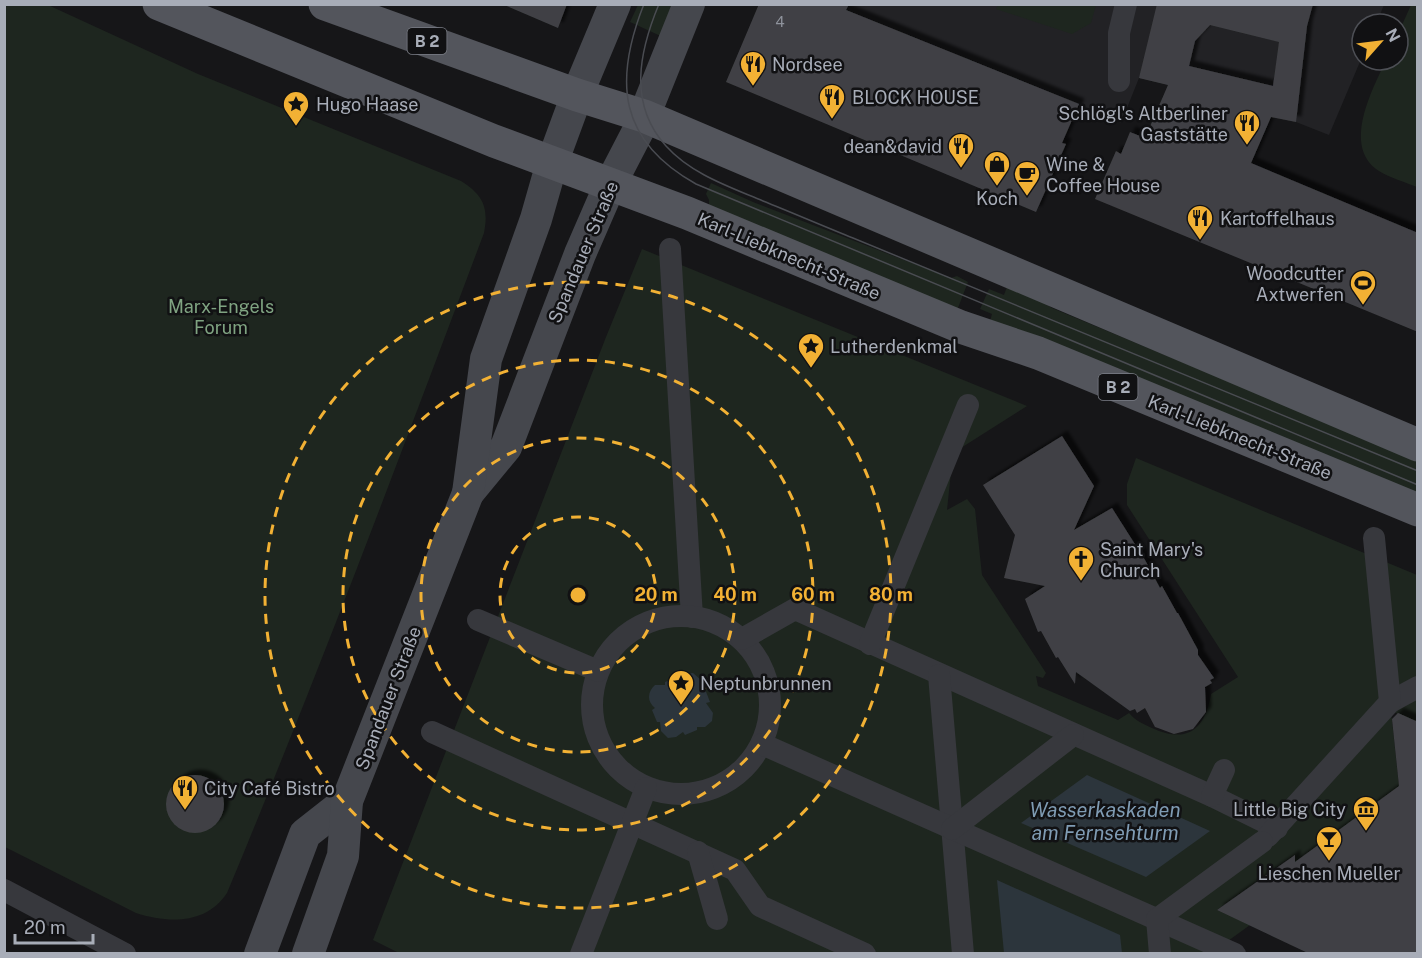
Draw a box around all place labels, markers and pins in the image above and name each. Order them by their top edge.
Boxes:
restaurant icon: Nordsee [738,49,768,87]
place label: Nordsee [772,54,843,75]
restaurant icon: BLOCK HOUSE [817,82,847,120]
place label: BLOCK HOUSE [852,87,979,108]
place icon: Hugo Haase [281,89,311,127]
place label: Hugo Haase [316,94,418,115]
place label: Schlögl's Altberliner Gaststätte [1058,103,1228,145]
restaurant icon: Schlögl's Altberliner Gaststätte [1232,108,1262,146]
restaurant icon: dean&david [946,131,976,169]
place label: dean&david [843,136,942,157]
shop icon: Koch [982,149,1012,187]
place label: Wine & Coffee House [1046,154,1160,196]
cafe icon: Wine & Coffee House [1012,159,1042,197]
place label: Koch [976,188,1018,209]
restaurant icon: Kartoffelhaus [1185,203,1215,241]
place label: Kartoffelhaus [1220,208,1335,229]
place label: Woodcutter Axtwerfen [1246,263,1344,305]
sports icon: Woodcutter Axtwerfen [1348,268,1378,306]
place icon: Lutherdenkmal [796,331,826,369]
place label: Lutherdenkmal [830,336,958,357]
place label: Saint Mary's Church [1100,539,1203,581]
church icon: Saint Mary's Church [1066,544,1096,582]
centre of rings [568,585,588,605]
place icon: Neptunbrunnen [666,668,696,706]
place label: Neptunbrunnen [700,673,832,694]
restaurant icon: City Café Bistro [170,773,200,811]
place label: City Café Bistro [204,778,335,799]
museum icon: Little Big City [1351,794,1381,832]
place label: Little Big City [1233,799,1346,820]
bar icon: Lieschen Mueller [1314,824,1344,862]
place label: Lieschen Mueller [1257,863,1401,884]

